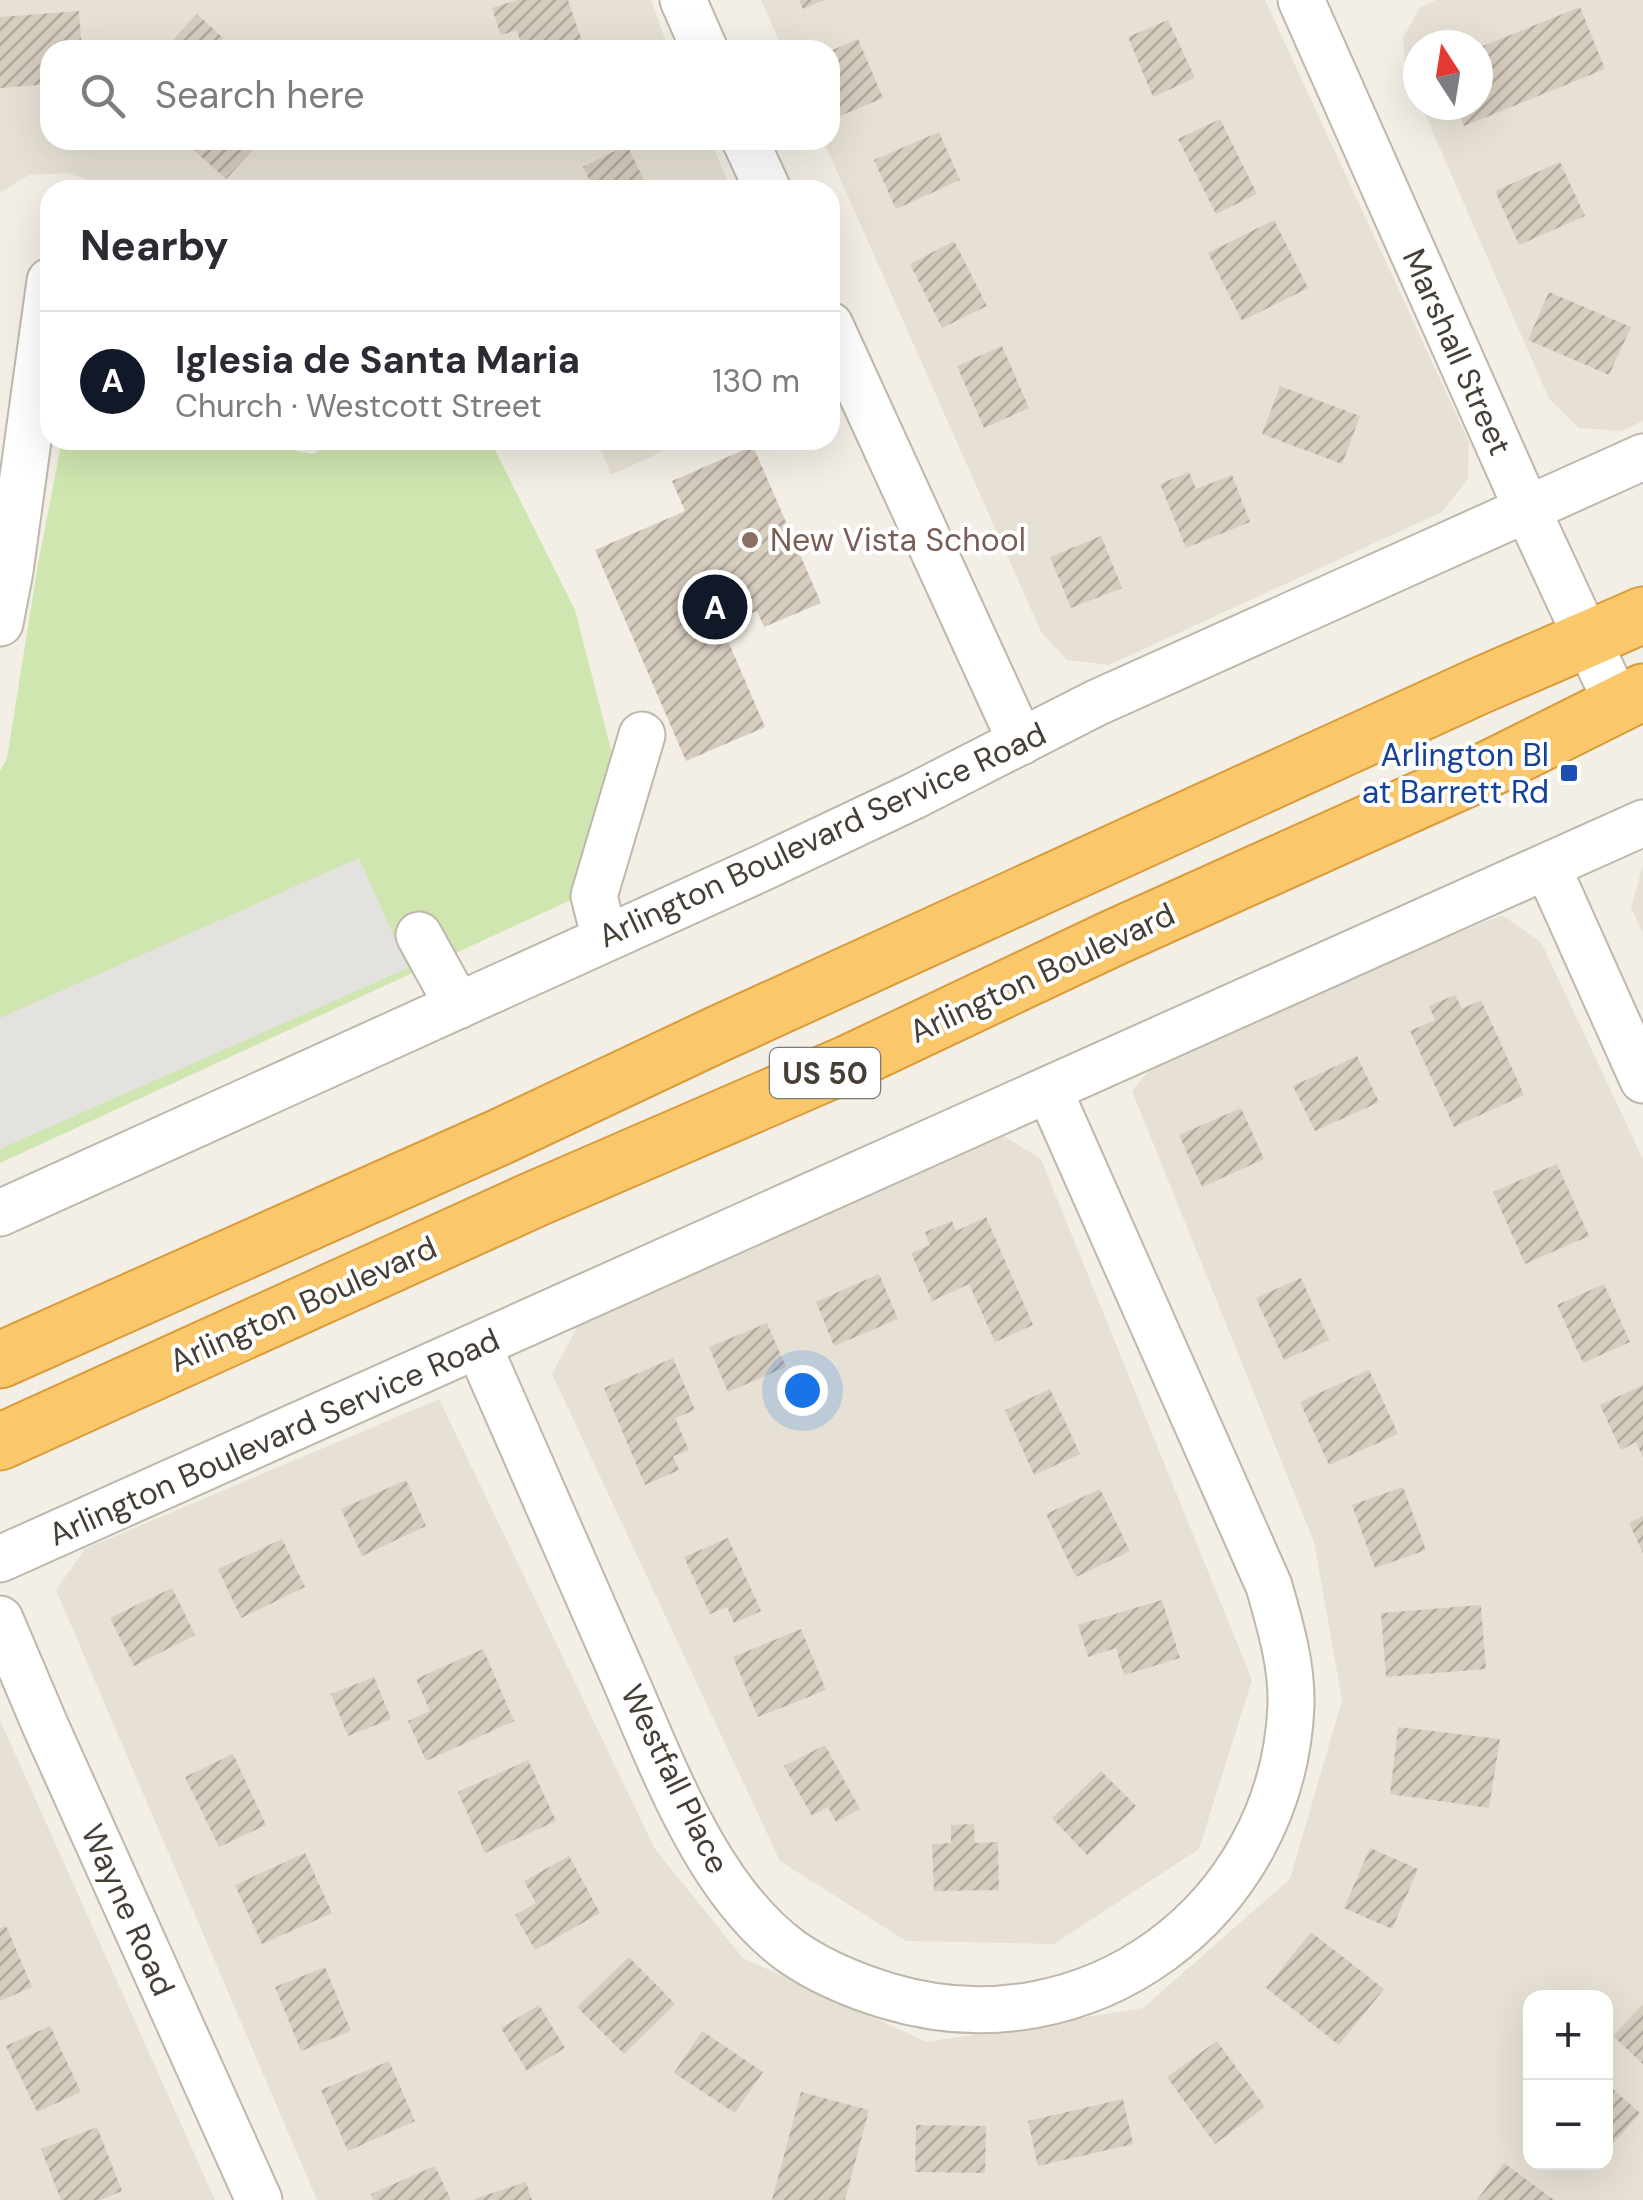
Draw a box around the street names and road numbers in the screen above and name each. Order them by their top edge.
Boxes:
street label: Marshall Street [1393,242,1521,462]
street label: Arlington Boulevard Service Road [591,713,1053,957]
street label: Arlington Boulevard [903,893,1181,1053]
road number: US 50 [770,1048,880,1098]
street label: Arlington Boulevard [163,1226,443,1382]
street label: Arlington Boulevard Service Road [42,1318,506,1556]
street label: Westfall Place [611,1677,739,1881]
street label: Wayne Road [71,1818,185,2002]

